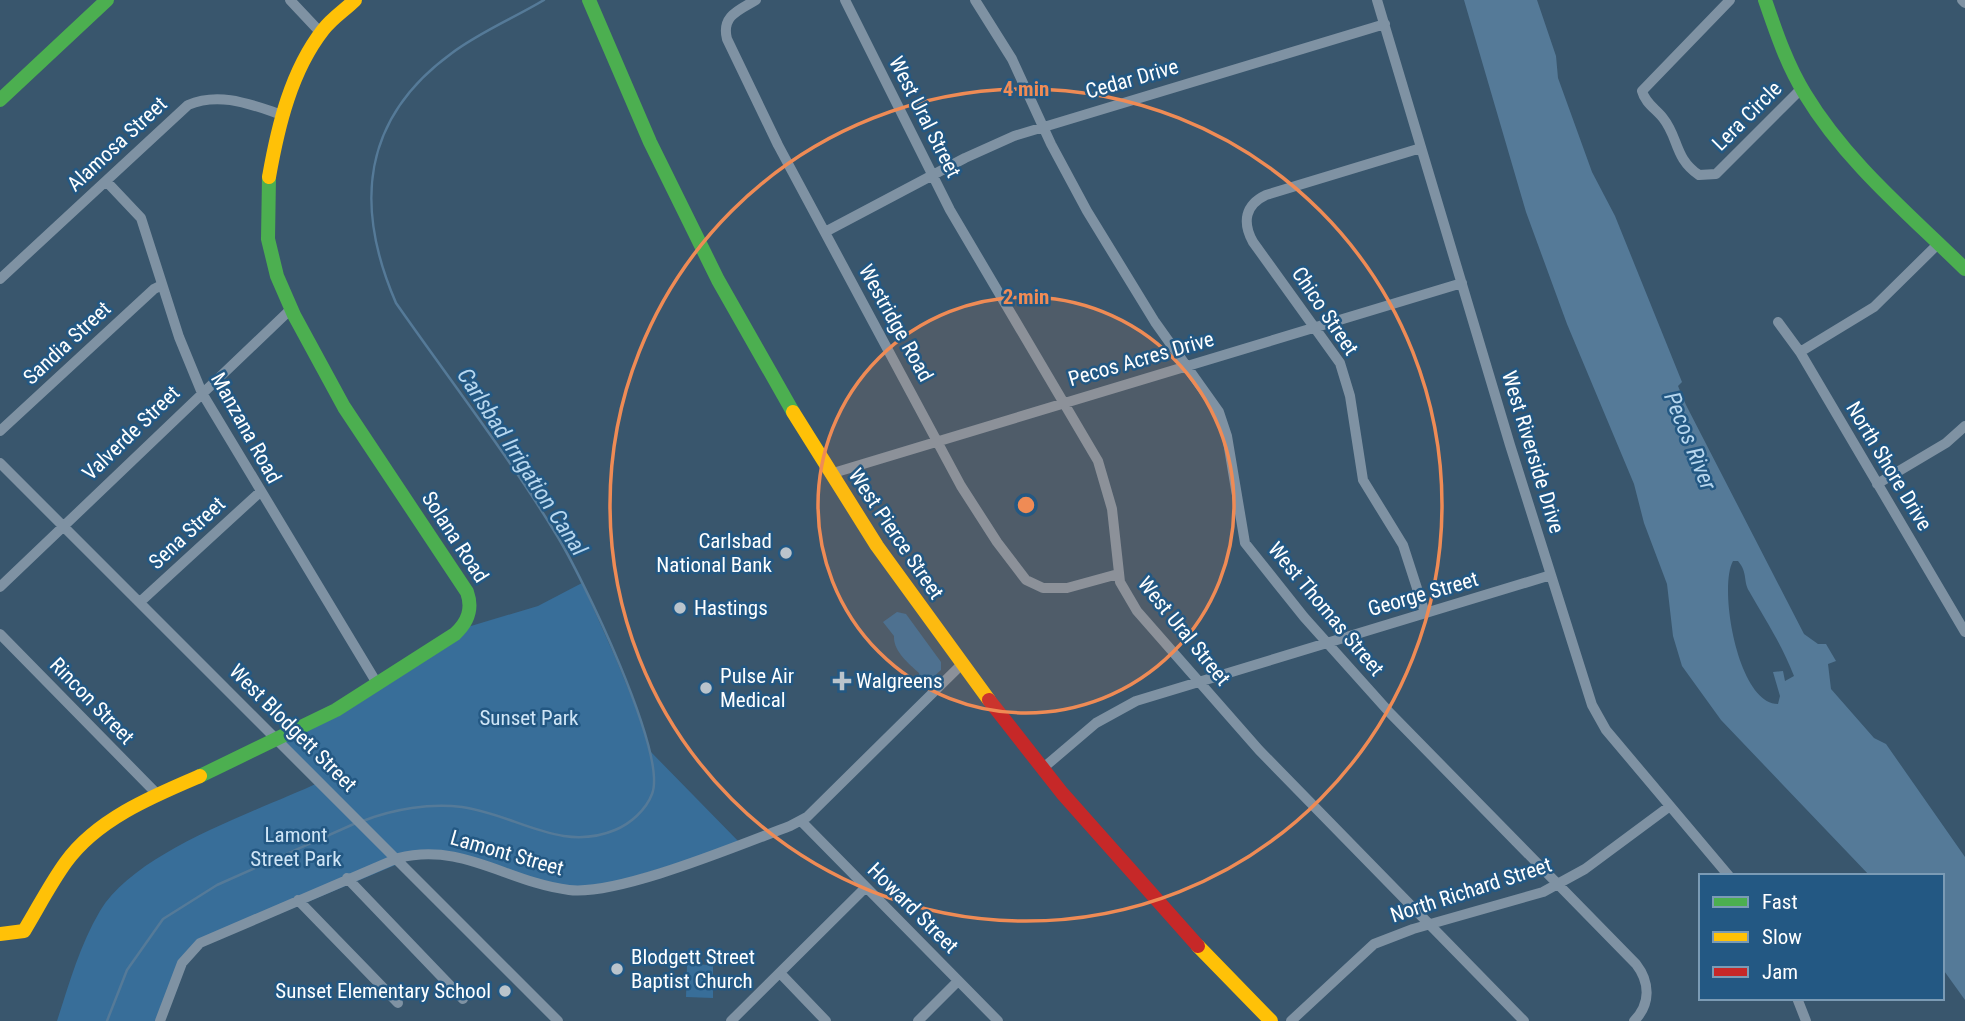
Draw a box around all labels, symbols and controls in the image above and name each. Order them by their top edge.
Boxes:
street label: West Ural Street [884,52,966,182]
street label: Cedar Drive [1083,54,1181,104]
street label: Lera Circle [1707,76,1787,156]
text: 4 min [1003,77,1049,101]
street label: Alamosa Street [62,92,172,196]
street label: Westridge Road [854,260,938,386]
street label: Chico Street [1287,262,1363,360]
text: 2 min [1003,285,1049,309]
street label: Sandia Street [18,297,116,389]
street label: Pecos Acres Drive [1066,327,1217,391]
water label: Carlsbad Irrigation Canal [451,363,593,562]
street label: West Riverside Drive [1497,368,1569,536]
street label: Manzana Road [206,369,286,487]
street label: Valverde Street [78,381,184,485]
water label: Pecos River [1658,388,1722,495]
street label: North Shore Drive [1841,397,1937,535]
street label: West Pierce Street [843,464,949,604]
street label: Solana Road [417,487,493,587]
street label: Sena Street [144,492,230,574]
centre of rings [1014,493,1038,517]
place label: Carlsbad National Bank [656,529,773,577]
street label: West Thomas Street [1263,537,1389,681]
marker: Carlsbad National Bank [778,545,794,561]
street label: George Street [1365,567,1481,621]
street label: West Ural Street [1133,572,1235,690]
place label: Hastings [694,596,768,620]
marker: Hastings [672,600,688,616]
street label: Rincon Street [45,653,139,749]
street label: West Blodgett Street [224,659,362,797]
place label: Pulse Air Medical [720,664,794,712]
place label: Walgreens [856,669,943,693]
marker: Walgreens [834,673,850,689]
marker: Pulse Air Medical [698,680,714,696]
park label: Sunset Park [479,706,579,730]
park label: Lamont Street Park [250,823,342,871]
street label: Lamont Street [448,825,566,881]
street label: North Richard Street [1387,853,1555,927]
street label: Howard Street [863,858,963,958]
legend [1699,874,1944,1000]
text: Fast [1762,890,1798,914]
text: Slow [1762,925,1802,949]
place label: Blodgett Street Baptist Church [631,945,755,993]
text: Jam [1762,960,1798,984]
marker: Blodgett Street Baptist Church [609,961,625,977]
place label: Sunset Elementary School [275,979,491,1003]
marker: Sunset Elementary School [497,983,513,999]

